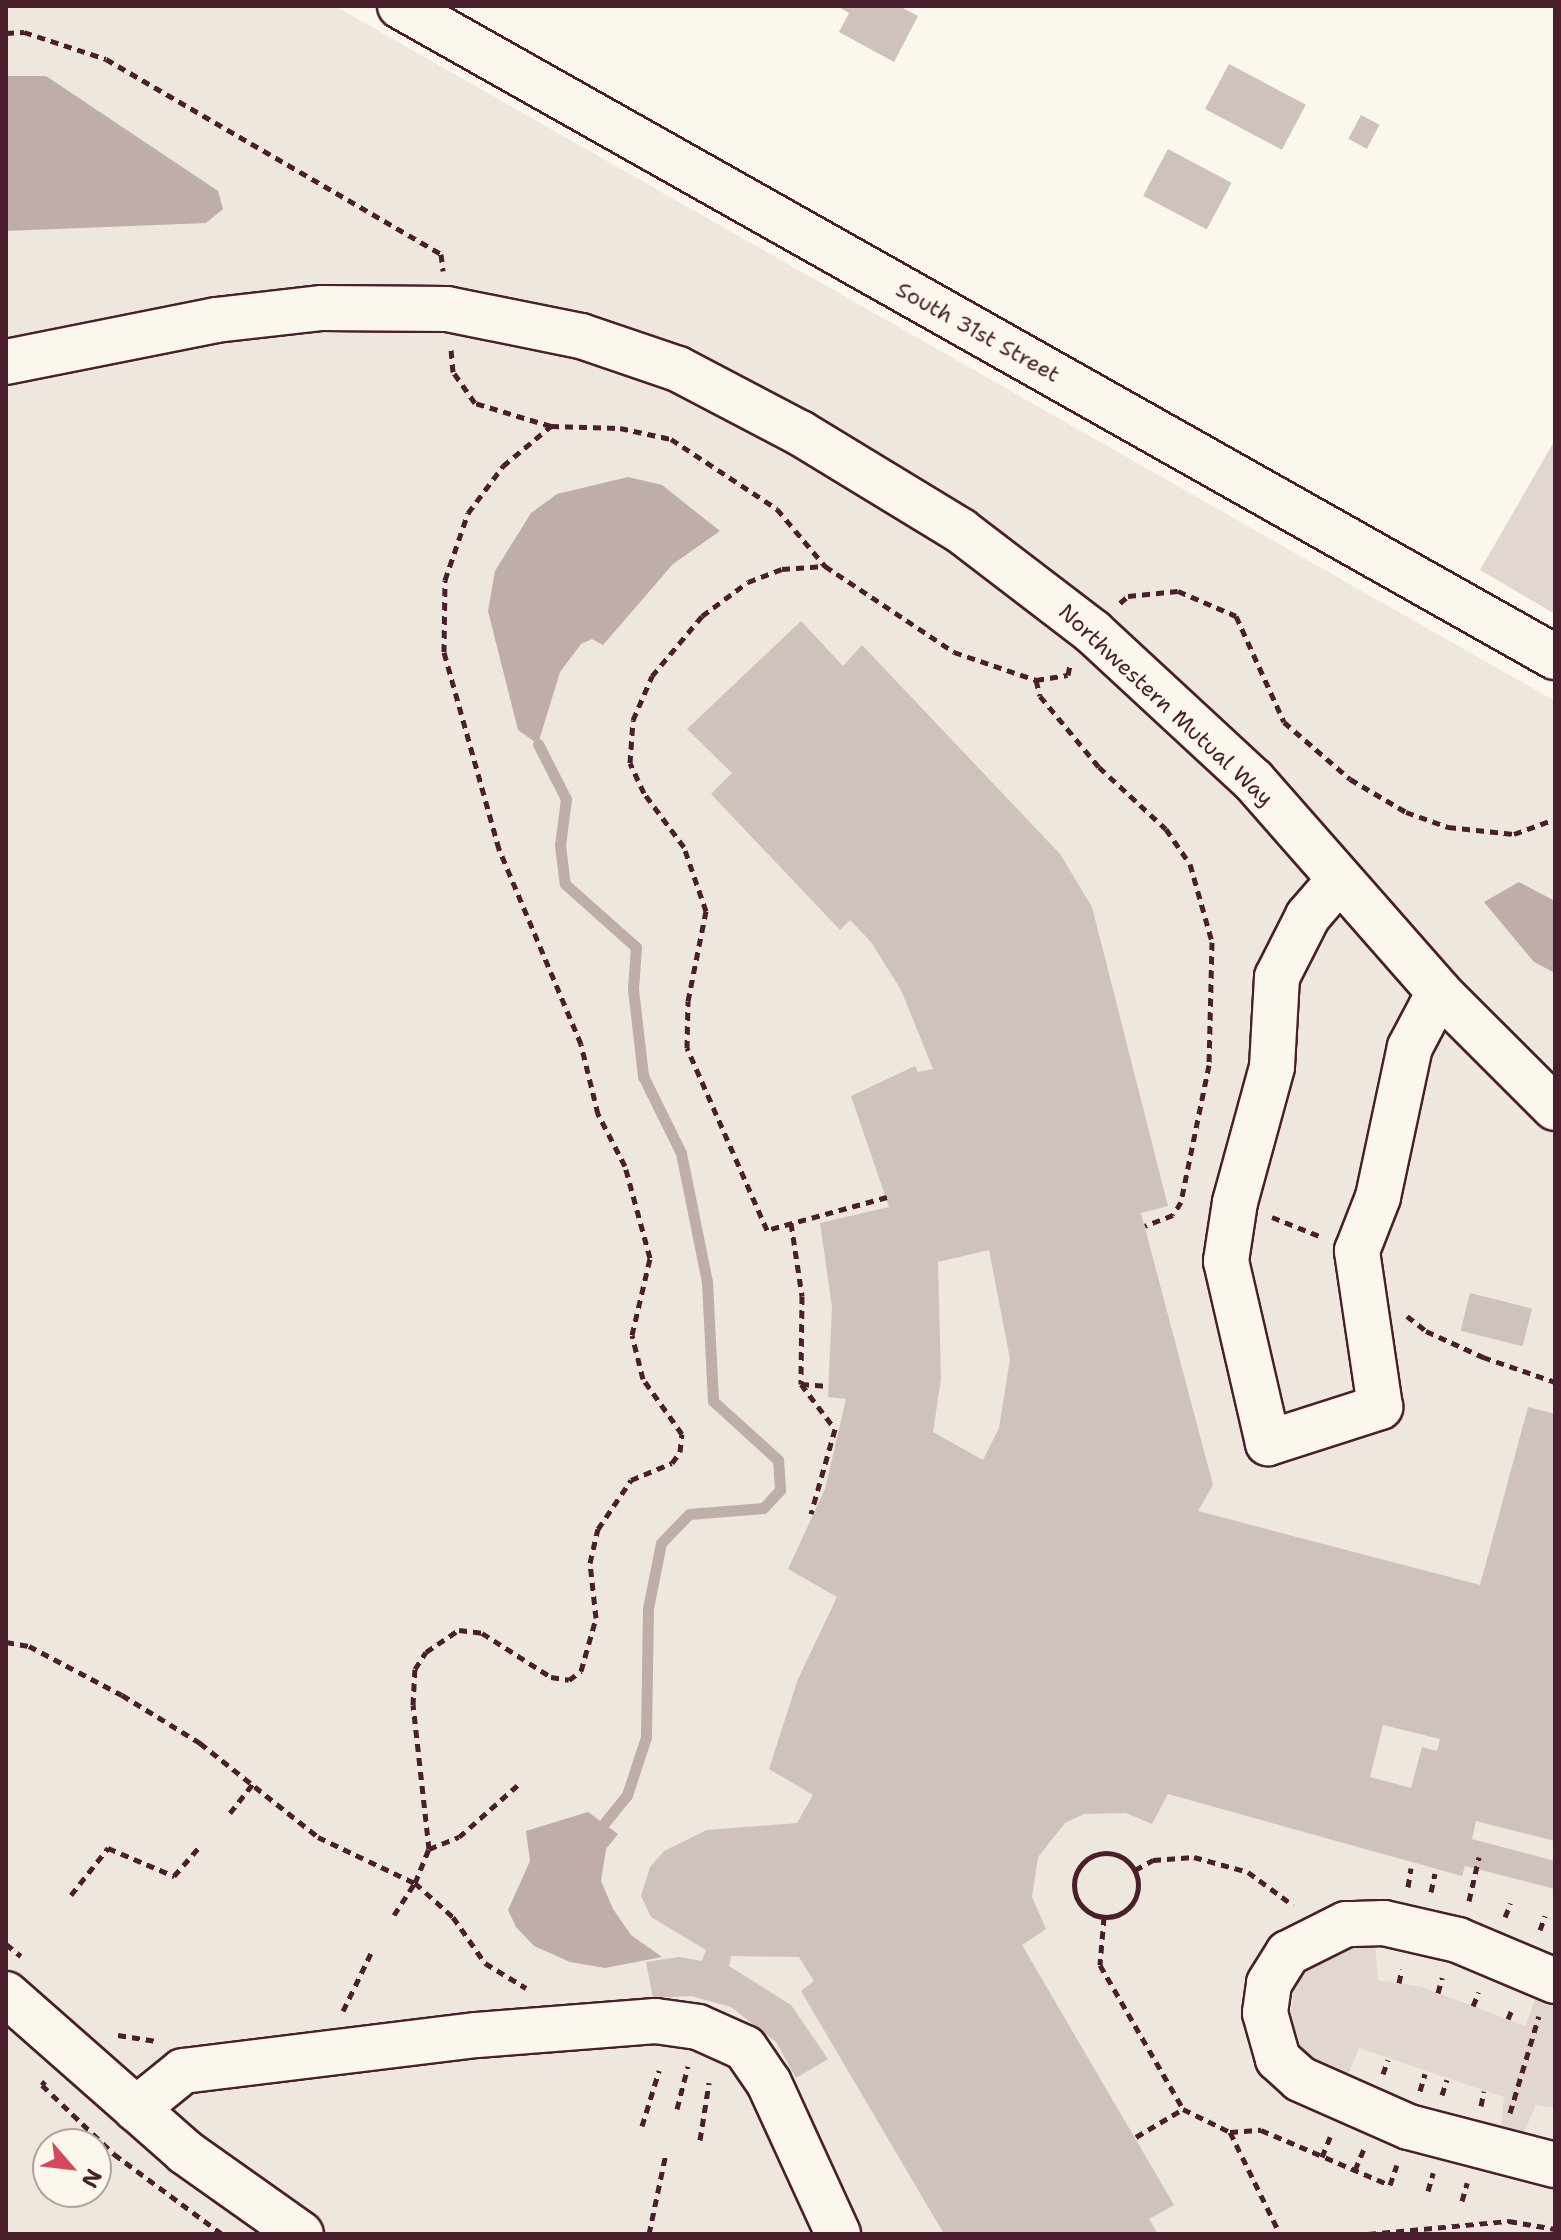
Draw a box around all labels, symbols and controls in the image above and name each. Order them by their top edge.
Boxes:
street label: South 31st Street [891,276,1065,388]
street label: Northwestern Mutual Way [1053,599,1279,811]
north arrow [32,2128,112,2208]
text: N [75,2164,109,2193]

